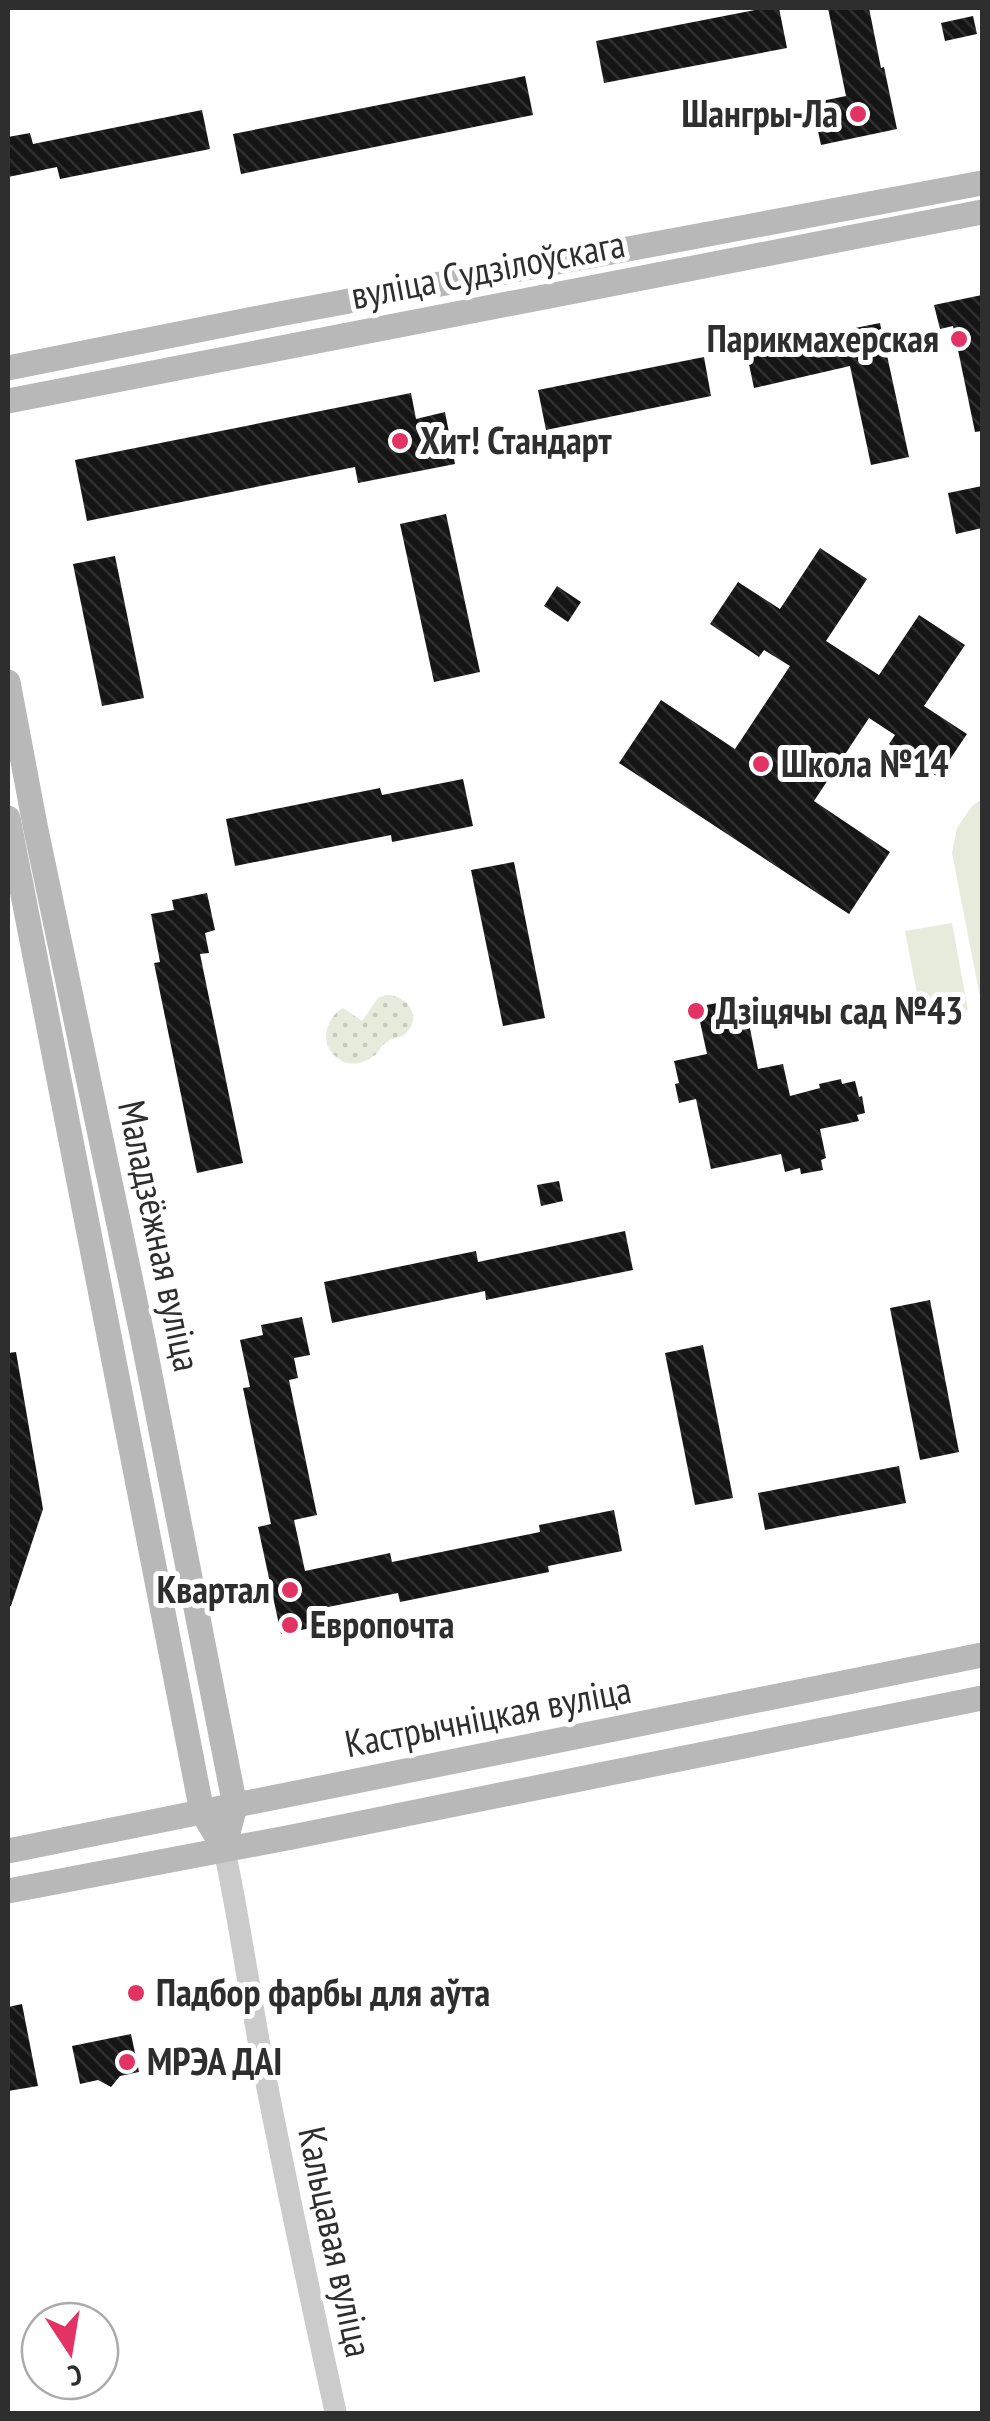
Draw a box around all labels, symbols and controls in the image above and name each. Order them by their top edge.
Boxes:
place label: Шангры-Ла [682,88,838,137]
marker: Шангры-Ла [847,103,869,125]
street label: вуліца Судзілоўскага [347,218,629,319]
place label: Парикмахерская [707,313,939,362]
marker: Парикмахерская [948,328,970,350]
place label: Хит! Стандарт [420,415,612,464]
marker: Хит! Стандарт [389,430,411,452]
place label: Школа №14 [781,738,949,787]
marker: Школа №14 [750,753,772,775]
place label: Дзіцячы сад №43 [716,985,963,1034]
marker: Дзіцячы сад №43 [685,1000,707,1022]
street label: Маладзёжная вуліца [108,1096,213,1375]
place label: Квартал [157,1564,270,1613]
marker: Квартал [279,1579,301,1601]
place label: Европочта [310,1599,454,1648]
marker: Европочта [279,1614,301,1636]
street label: Кастрычніцкая вуліца [341,1664,635,1767]
place label: Падбор фарбы для аўта [156,1967,490,2016]
marker: Падбор фарбы для аўта [125,1982,147,2004]
place label: МРЭА ДАІ [147,2036,282,2085]
marker: МРЭА ДАІ [116,2051,138,2073]
street label: Кальцавая вуліца [288,2122,385,2361]
north arrow [20,2301,120,2401]
text: С [65,2357,85,2395]

